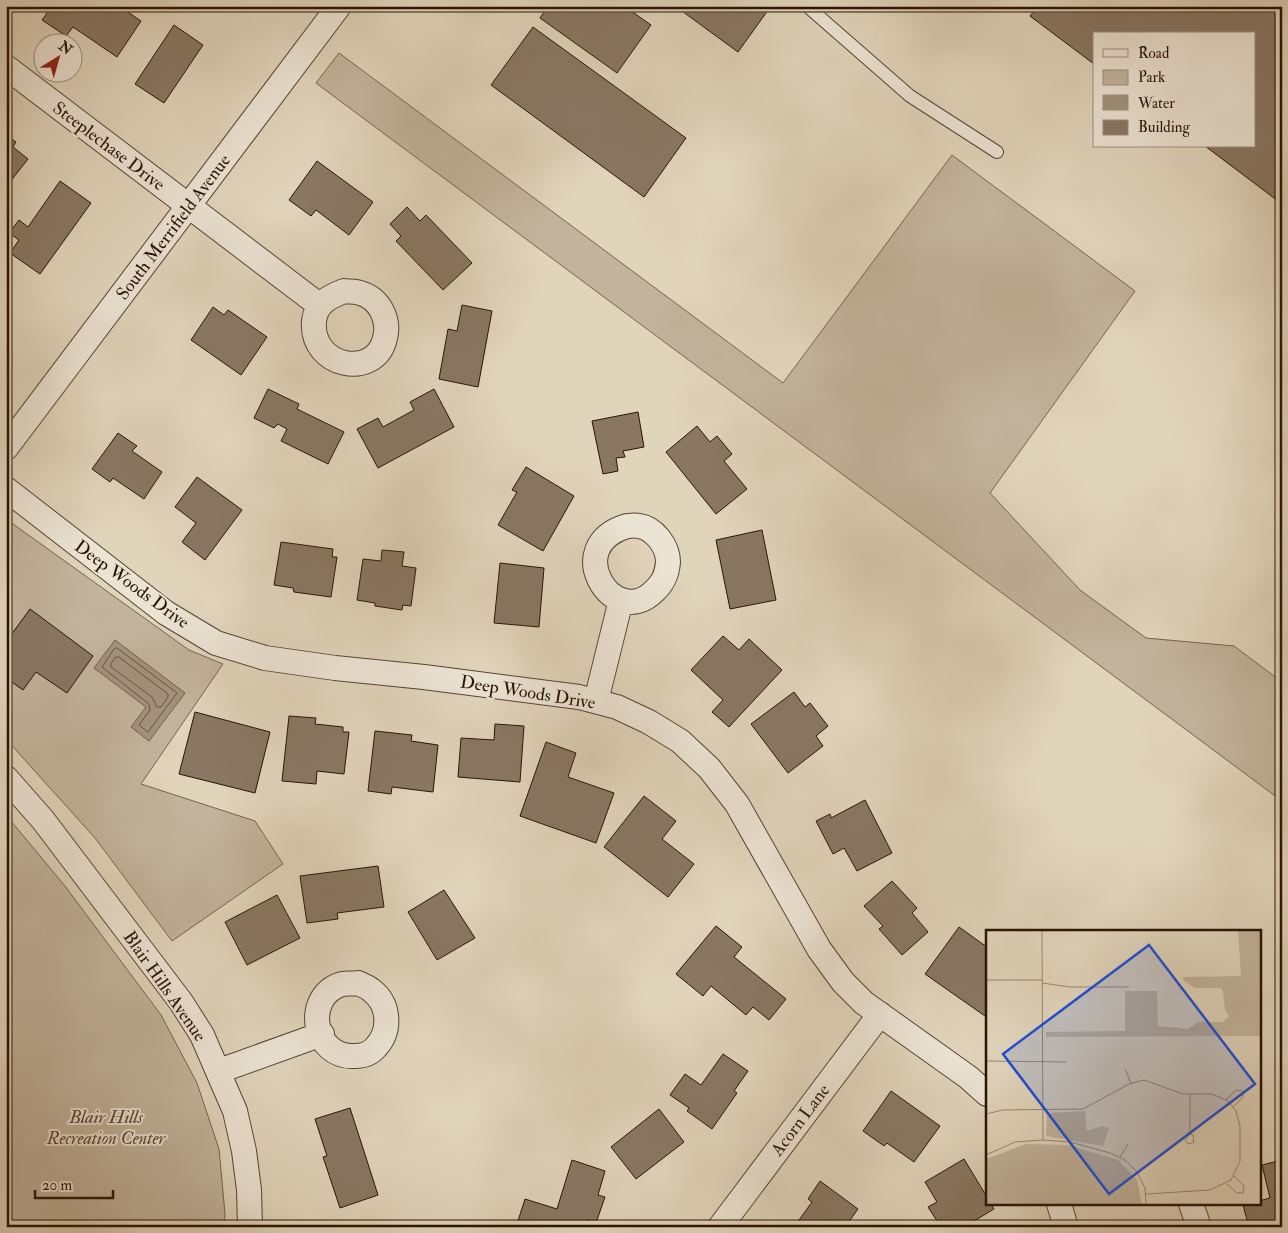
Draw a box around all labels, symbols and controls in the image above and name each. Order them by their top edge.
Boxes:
north arrow [32,32,82,82]
legend [1093,32,1256,148]
text: N [55,37,76,59]
text: Road [1138,44,1170,63]
text: Park [1138,68,1165,87]
text: Water [1137,94,1175,113]
street label: Steeplechase Drive [48,97,170,196]
text: Building [1138,118,1190,137]
street label: South Merrifield Avenue [111,150,236,305]
street label: Deep Woods Drive [70,535,194,634]
street label: Deep Woods Drive [459,670,598,715]
street label: Blair Hills Avenue [118,927,212,1046]
inset map [986,930,1260,1206]
street label: Acorn Lane [765,1079,835,1162]
park label: Blair Hills Recreation Center [46,1106,167,1150]
scale bar [35,1168,112,1200]
text: 20 m [42,1176,72,1195]

